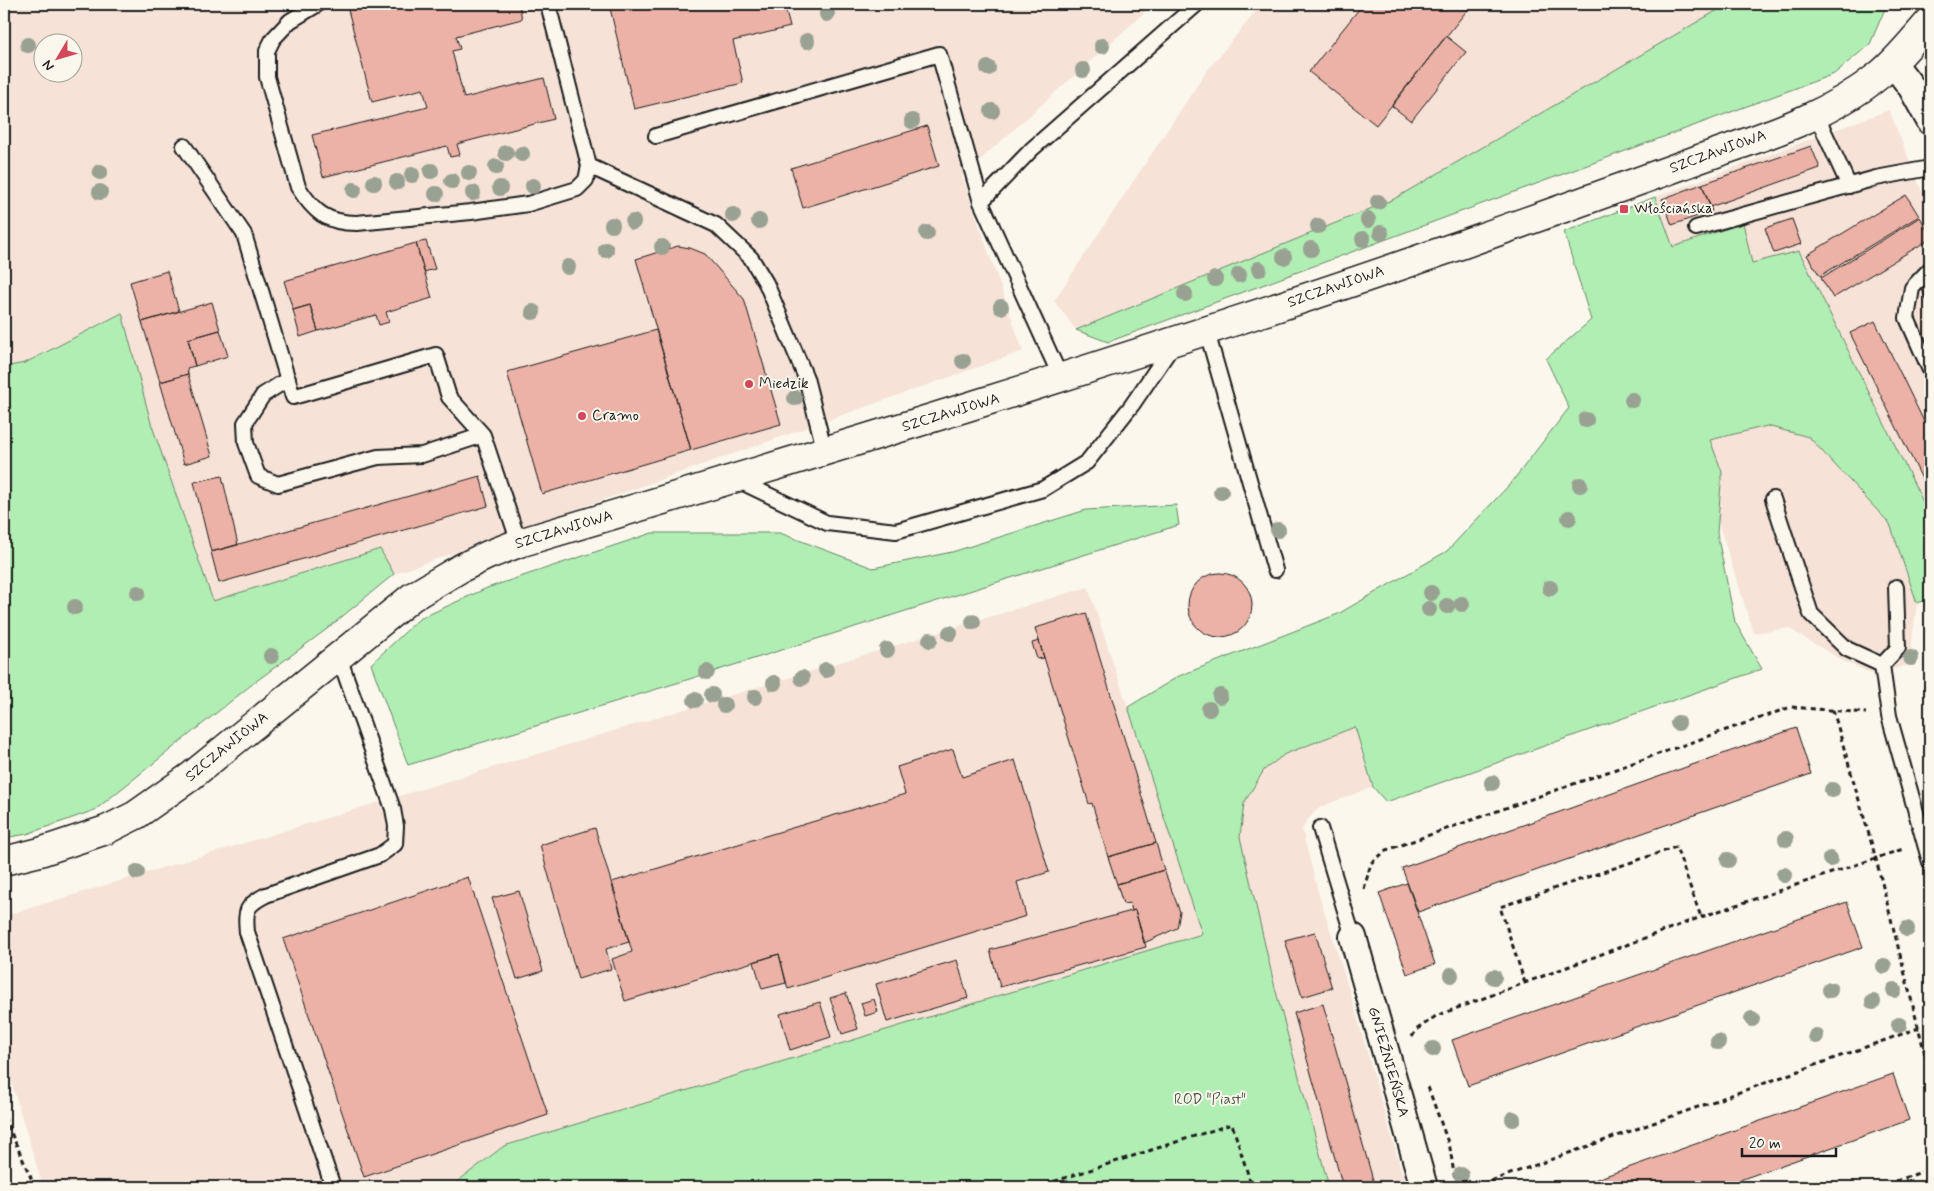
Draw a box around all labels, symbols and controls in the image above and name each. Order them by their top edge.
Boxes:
north arrow [32,32,82,82]
text: N [39,56,59,75]
street label: SZCZAWIOWA [1667,125,1769,179]
place label: Włościańska [1634,199,1713,219]
marker: Włościańska [1618,203,1630,215]
street label: SZCZAWIOWA [1285,261,1387,313]
place label: Miedzik [759,374,809,394]
marker: Miedzik [743,378,755,390]
street label: SZCZAWIOWA [900,389,1002,437]
place label: Cramo [592,406,639,426]
marker: Cramo [576,410,588,422]
street label: SZCZAWIOWA [513,506,615,554]
street label: SZCZAWIOWA [181,707,273,787]
street label: GNIEŹNIEŃSKA [1363,1004,1413,1120]
park label: ROD "Piast" [1174,1090,1246,1110]
scale bar [1742,1126,1835,1158]
text: 20 m [1749,1134,1781,1154]

